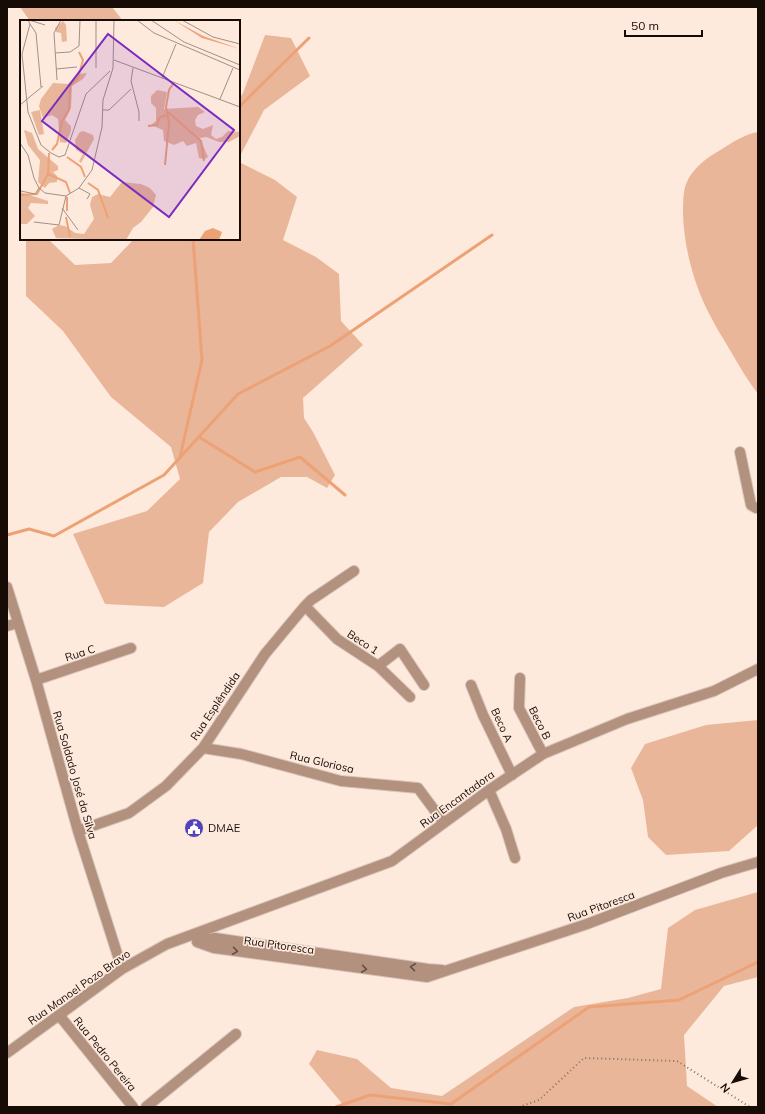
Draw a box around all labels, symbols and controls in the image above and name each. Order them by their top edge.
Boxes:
scale bar [625,12,702,38]
text: 50 m [631,18,659,33]
inset map [20,20,240,240]
street label: Beco 1 [345,627,381,657]
street label: Rua C [63,642,97,664]
street label: Rua Esplêndida [187,669,243,743]
street label: Beco B [526,704,554,742]
street label: Beco A [488,706,516,744]
street label: Rua Soldado José da Silva [50,709,100,841]
street label: Rua Gloriosa [289,748,355,776]
street label: Rua Encantadora [417,767,497,831]
public building icon: DMAE [183,817,205,839]
place label: DMAE [208,821,240,835]
street label: Rua Pitoresca [565,887,637,925]
street label: Rua Pitoresca [243,933,315,957]
street label: Rua Manoel Pozo Bravo [25,946,133,1028]
one-way arrow [232,946,238,955]
one-way arrow [410,963,416,972]
one-way arrow [361,964,367,973]
street label: Rua Pedro Pereira [71,1014,139,1094]
north arrow [713,1062,753,1102]
text: N [717,1080,733,1096]

